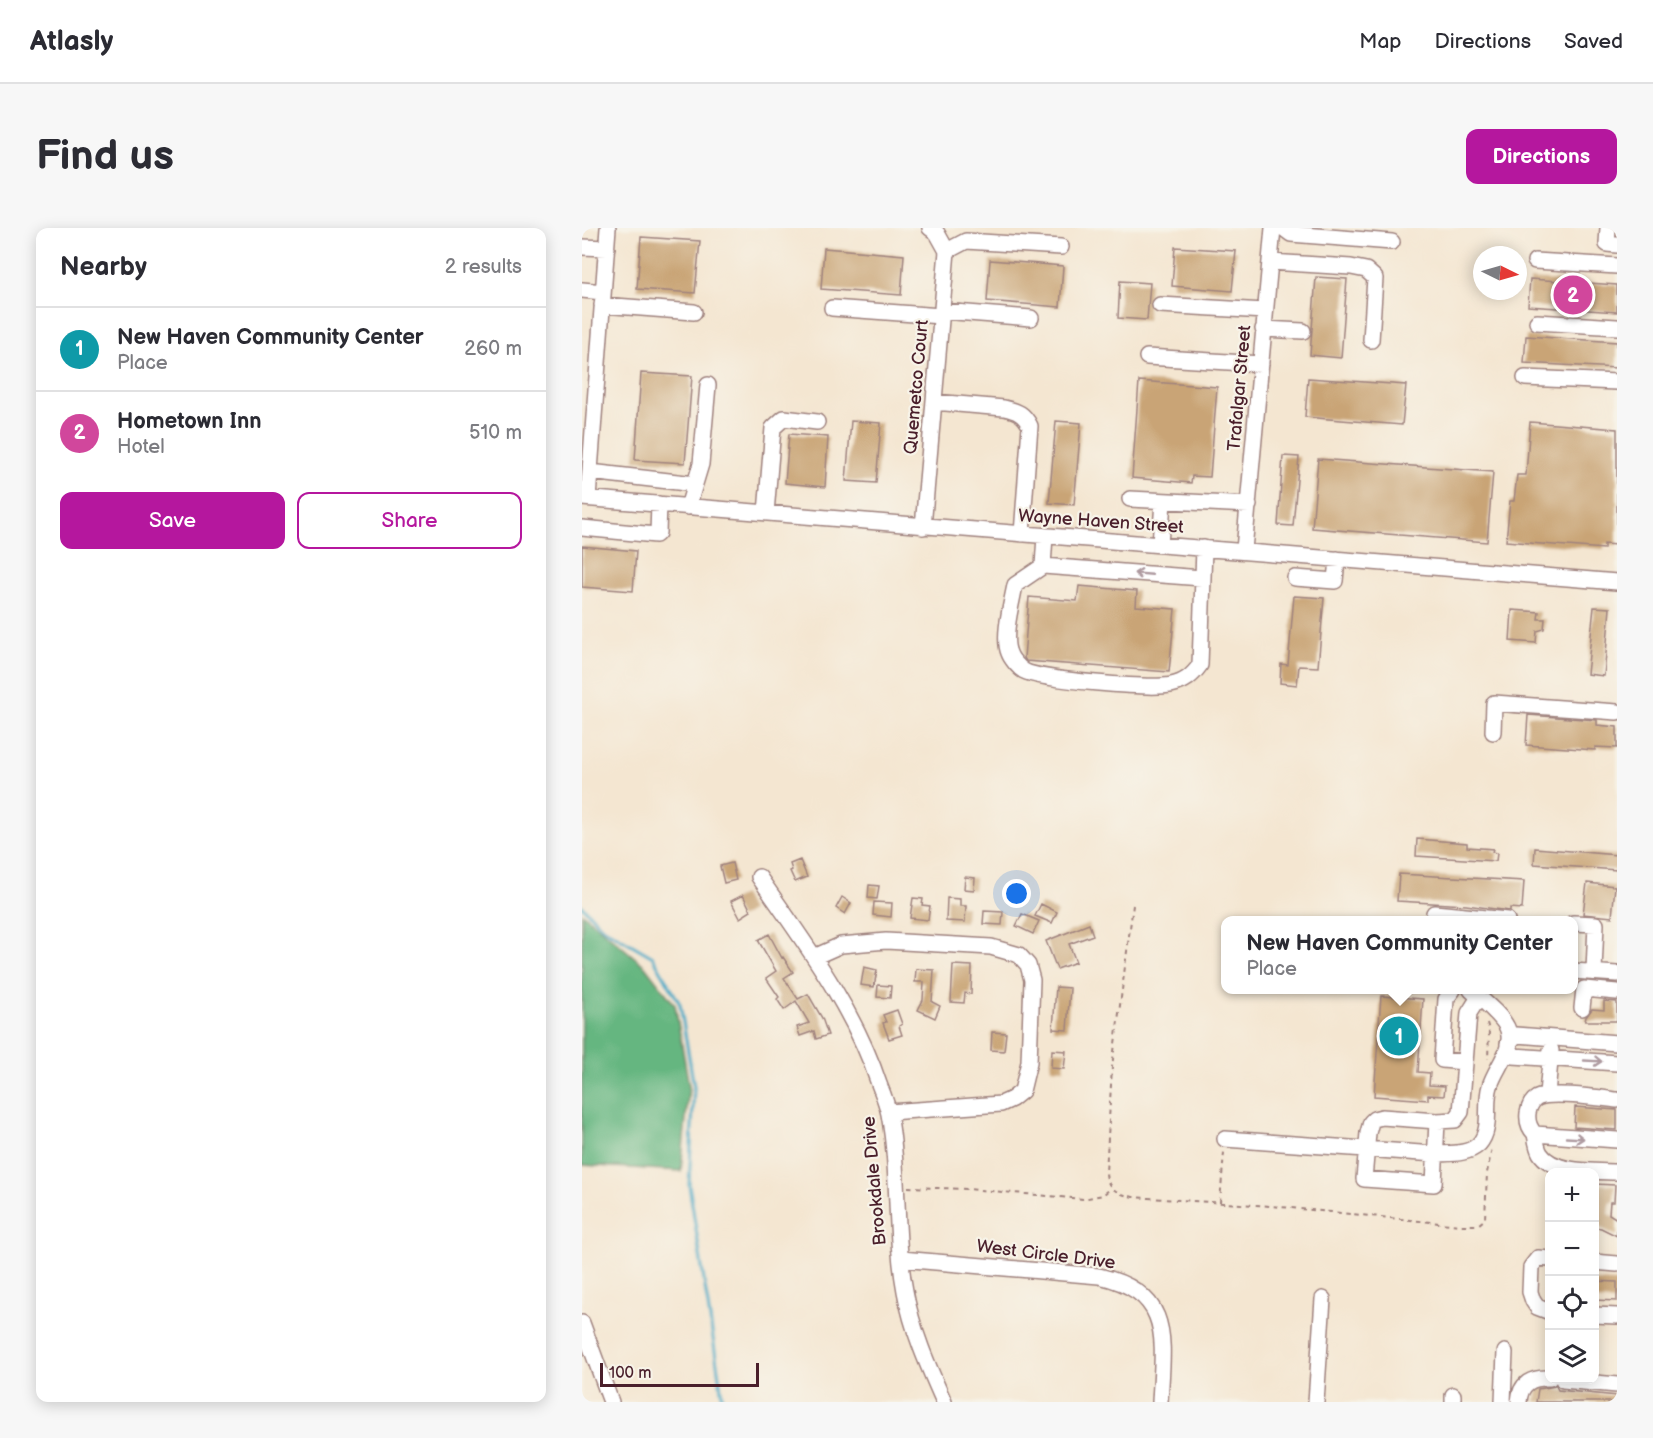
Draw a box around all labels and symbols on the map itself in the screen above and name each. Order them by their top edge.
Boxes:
north arrow [1473,246,1527,300]
pin: 2 [1554,272,1592,318]
street label: Quemetco Court [900,318,933,455]
street label: Trafalgar Street [1224,324,1256,452]
street label: Wayne Haven Street [1017,505,1185,538]
one-way arrow [1134,568,1154,579]
your location [1002,879,1031,908]
pin: 1 [1380,1014,1418,1058]
one-way arrow [1582,1056,1602,1067]
street label: Brookdale Drive [858,1115,891,1246]
one-way arrow [1564,1133,1584,1144]
street label: West Circle Drive [975,1236,1117,1273]
scale bar [600,1360,759,1388]

